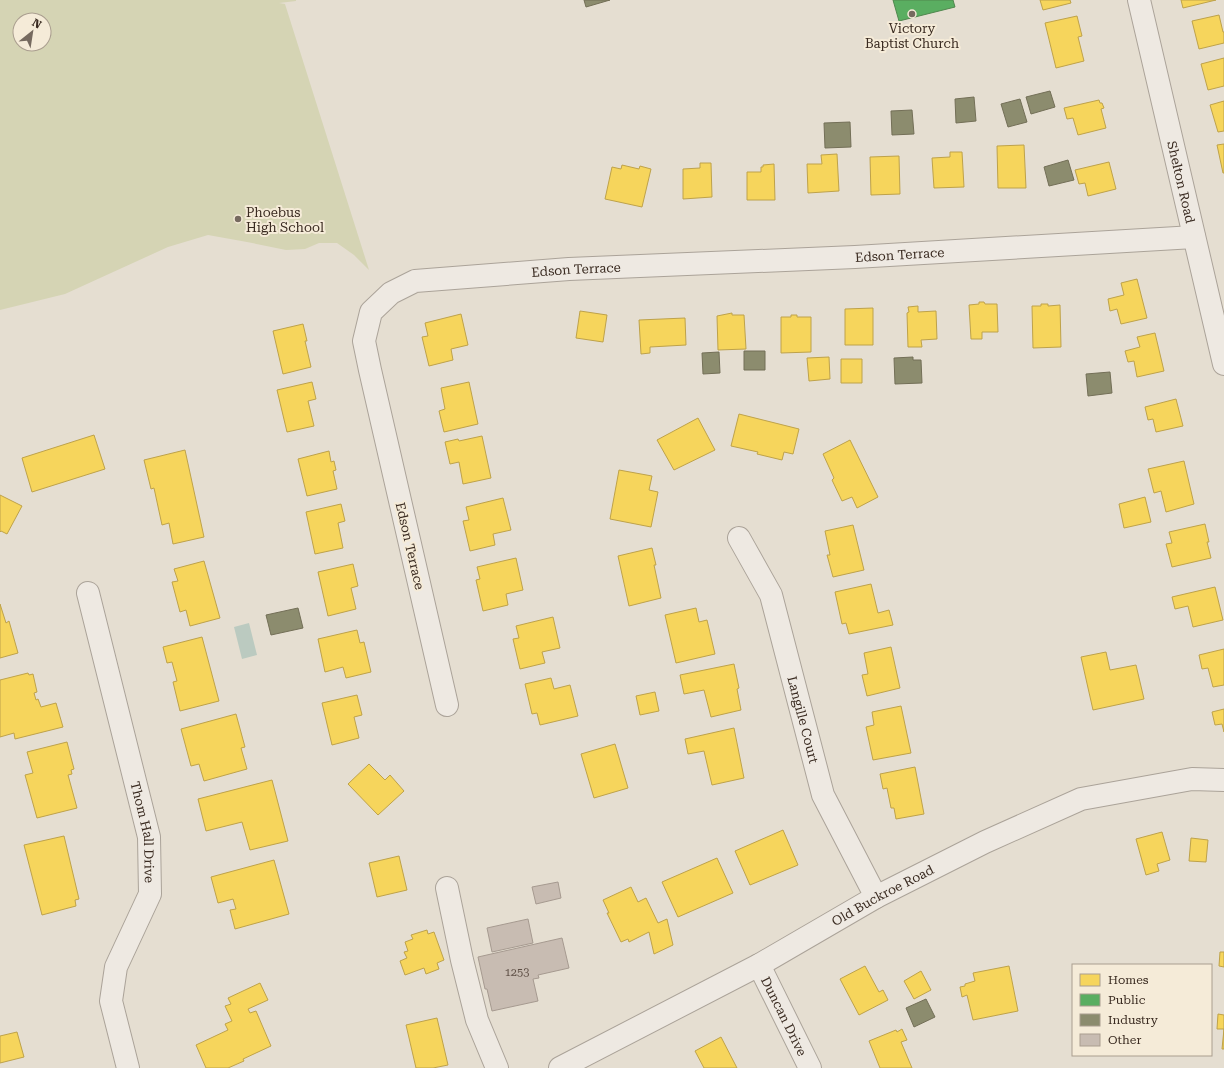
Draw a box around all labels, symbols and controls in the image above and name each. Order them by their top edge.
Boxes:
marker: Victory Baptist Church [907,9,917,19]
north arrow [12,12,52,52]
text: N [30,16,44,32]
place label: Victory Baptist Church [865,21,960,51]
street label: Shelton Road [1165,140,1199,225]
place label: Phoebus High School [246,205,324,235]
marker: Phoebus High School [233,214,243,224]
street label: Edson Terrace [855,244,945,264]
street label: Edson Terrace [531,259,621,279]
street label: Edson Terrace [393,501,427,591]
street label: Langille Court [785,674,822,765]
street label: Thom Hall Drive [128,780,157,883]
street label: Old Buckroe Road [829,861,937,929]
legend [1072,964,1212,1056]
house number: 1253 [505,966,529,979]
text: Homes [1108,973,1149,987]
street label: Duncan Drive [758,974,810,1058]
text: Public [1108,993,1146,1007]
text: Industry [1108,1013,1159,1027]
text: Other [1108,1033,1141,1047]

